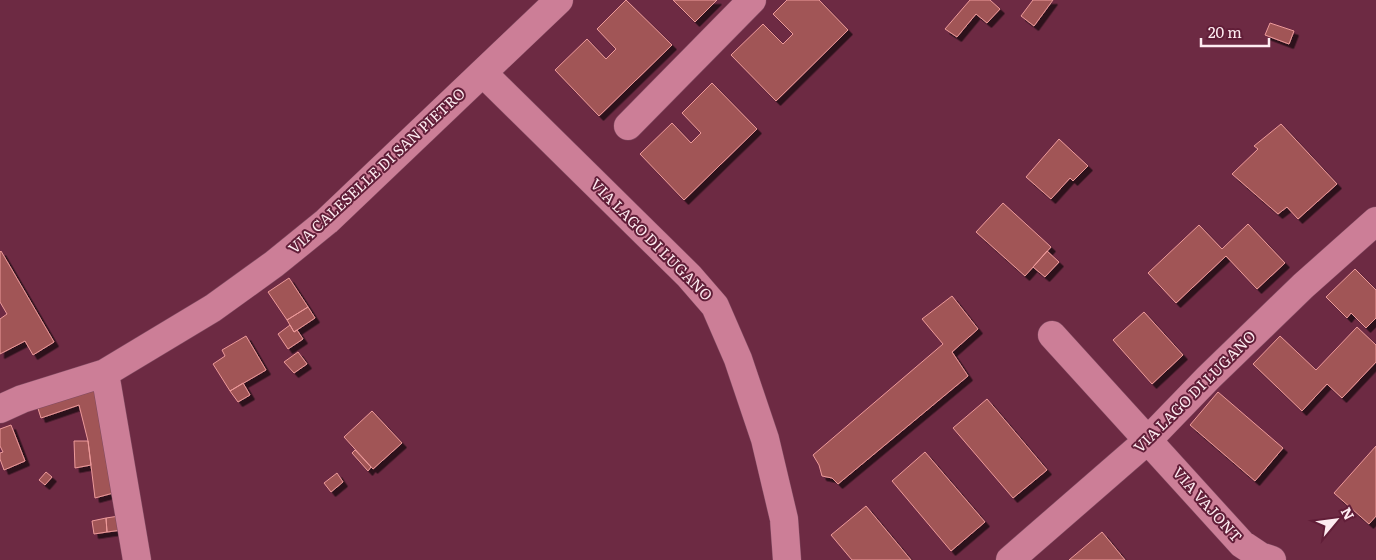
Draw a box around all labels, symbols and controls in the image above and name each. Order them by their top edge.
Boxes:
scale bar [1201,15,1268,47]
text: 20 m [1208,20,1242,43]
street label: VIA CALESELLE DI SAN PIETRO [282,81,470,258]
street label: VIA LAGO DI LUGANO [586,173,718,305]
street label: VIA LAGO DI LUGANO [1128,325,1260,457]
street label: VIA VAJONT [1168,461,1248,547]
north arrow [1311,495,1361,545]
text: N [1337,503,1360,523]

